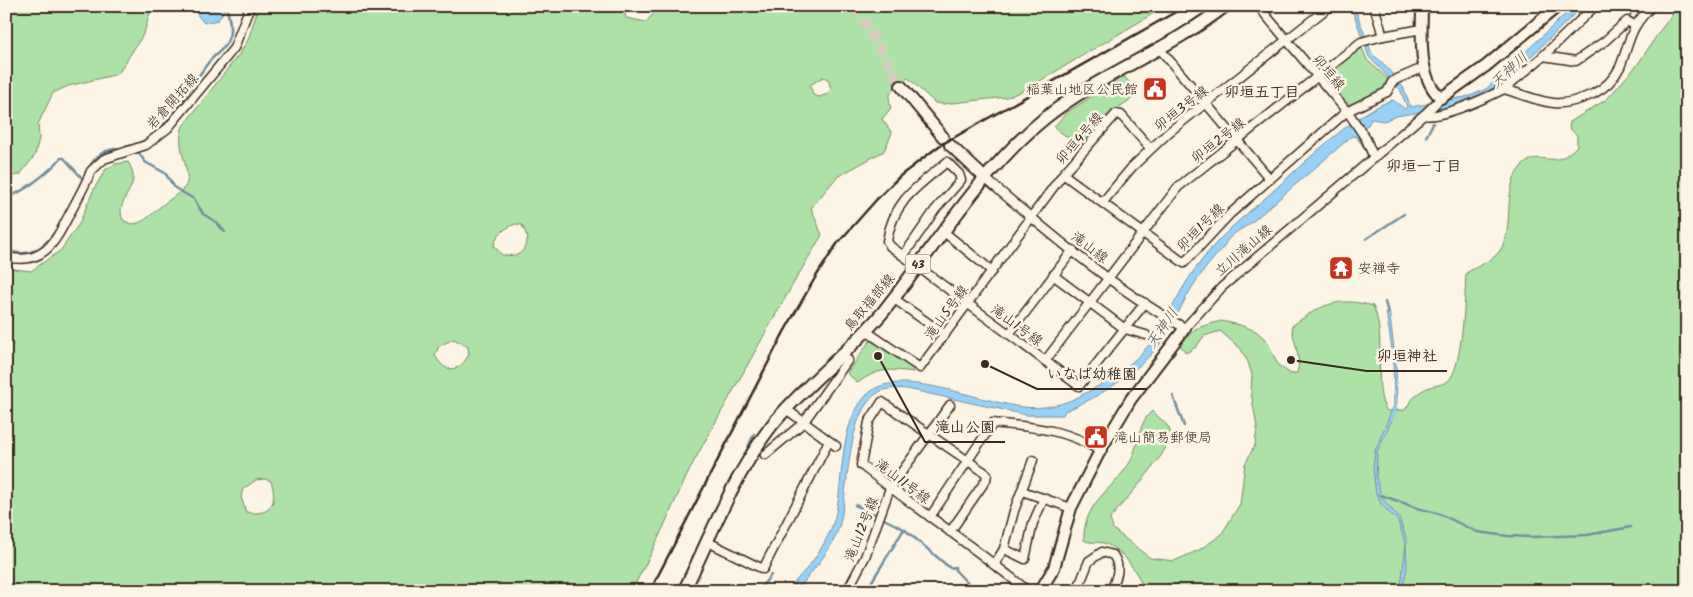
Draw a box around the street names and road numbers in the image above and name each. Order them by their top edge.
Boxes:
street label: 卯垣線 [1306,49,1350,96]
street label: 岩倉開拓線 [141,68,204,135]
street label: 卯垣3号線 [1150,80,1214,137]
street label: 卯垣4号線 [1051,107,1109,170]
street label: 卯垣2号線 [1187,112,1251,169]
street label: 卯垣1号線 [1172,199,1230,257]
street label: 立川滝山線 [1210,219,1277,282]
street label: 滝山線 [1066,226,1113,269]
road number: 43 [906,254,930,274]
street label: 鳥取福部線 [839,269,901,337]
street label: 滝山5号線 [919,280,974,345]
street label: 滝山1号線 [986,299,1047,352]
street label: 滝山11号線 [870,454,935,510]
street label: 滝山12号線 [839,493,885,565]

